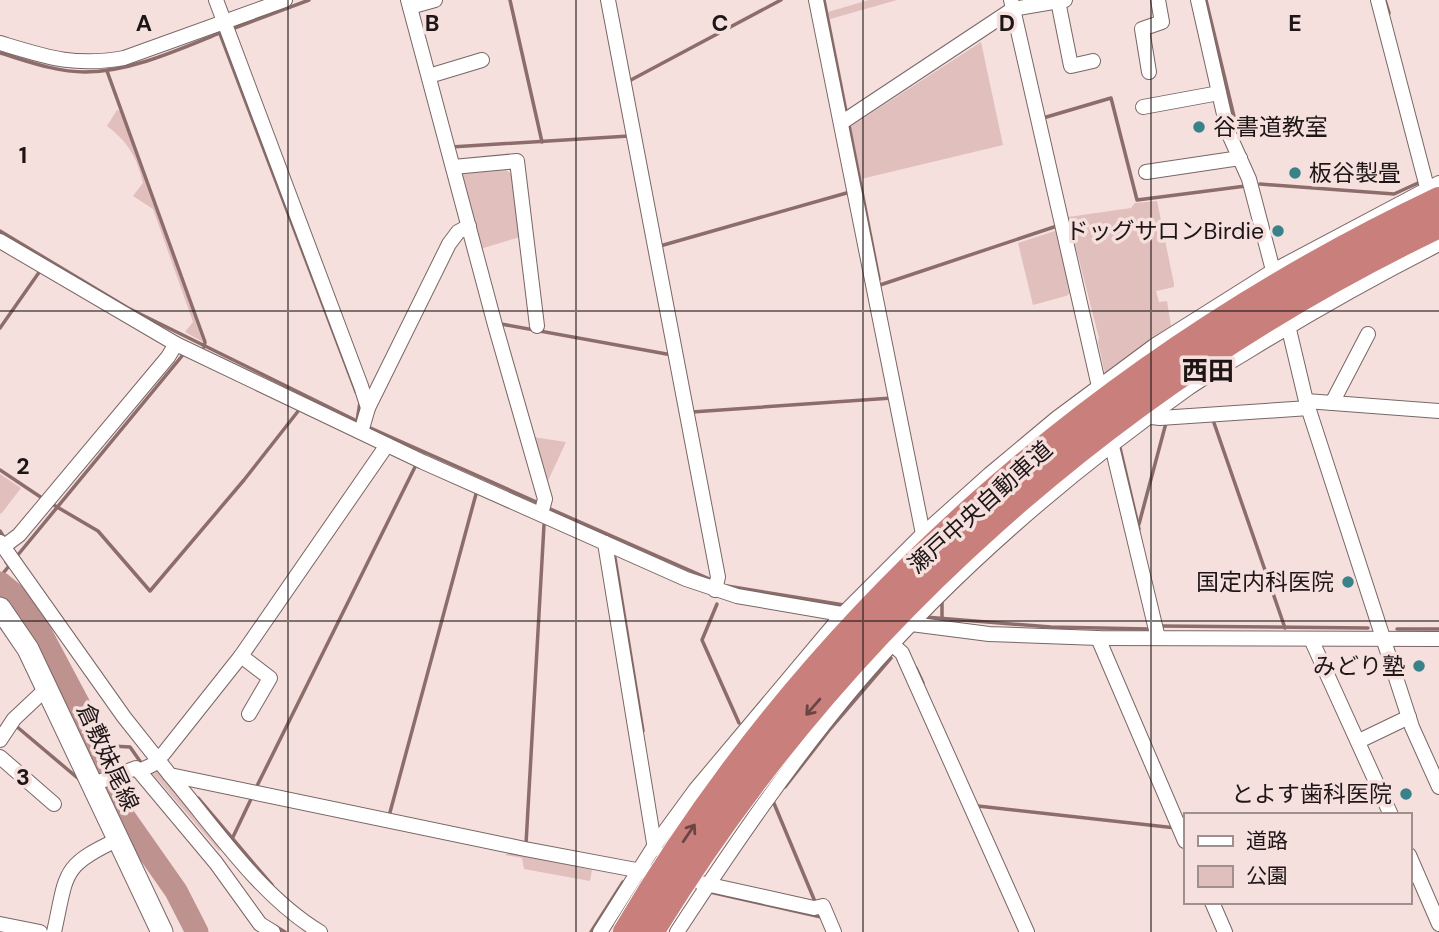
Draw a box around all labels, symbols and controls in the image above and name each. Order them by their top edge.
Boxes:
text: A [136,8,152,38]
text: B [425,8,439,38]
text: C [712,8,728,38]
text: D [999,8,1015,38]
text: E [1288,8,1302,38]
place label: 谷書道教室 [1213,112,1328,142]
marker: 谷書道教室 [1191,119,1207,135]
text: 1 [19,140,27,170]
place label: 板谷製畳 [1309,158,1401,188]
marker: 板谷製畳 [1287,165,1303,181]
place label: ドッグサロンBirdie [1066,216,1264,246]
marker: ドッグサロンBirdie [1270,223,1286,239]
district label: 西田 [1182,354,1234,388]
street label: 瀬戸中央自動車道 [902,434,1058,580]
text: 2 [16,451,30,481]
place label: 国定内科医院 [1196,567,1334,597]
marker: 国定内科医院 [1340,574,1356,590]
place label: みどり塾 [1313,651,1405,681]
marker: みどり塾 [1411,658,1427,674]
one-way arrow [805,698,821,716]
street label: 倉敷妹尾線 [70,699,146,815]
text: 3 [16,762,30,792]
place label: とよす歯科医院 [1231,779,1392,809]
marker: とよす歯科医院 [1398,786,1414,802]
legend [1184,813,1411,904]
one-way arrow [682,824,696,843]
text: 道路 [1246,827,1288,855]
text: 公園 [1246,862,1288,890]

